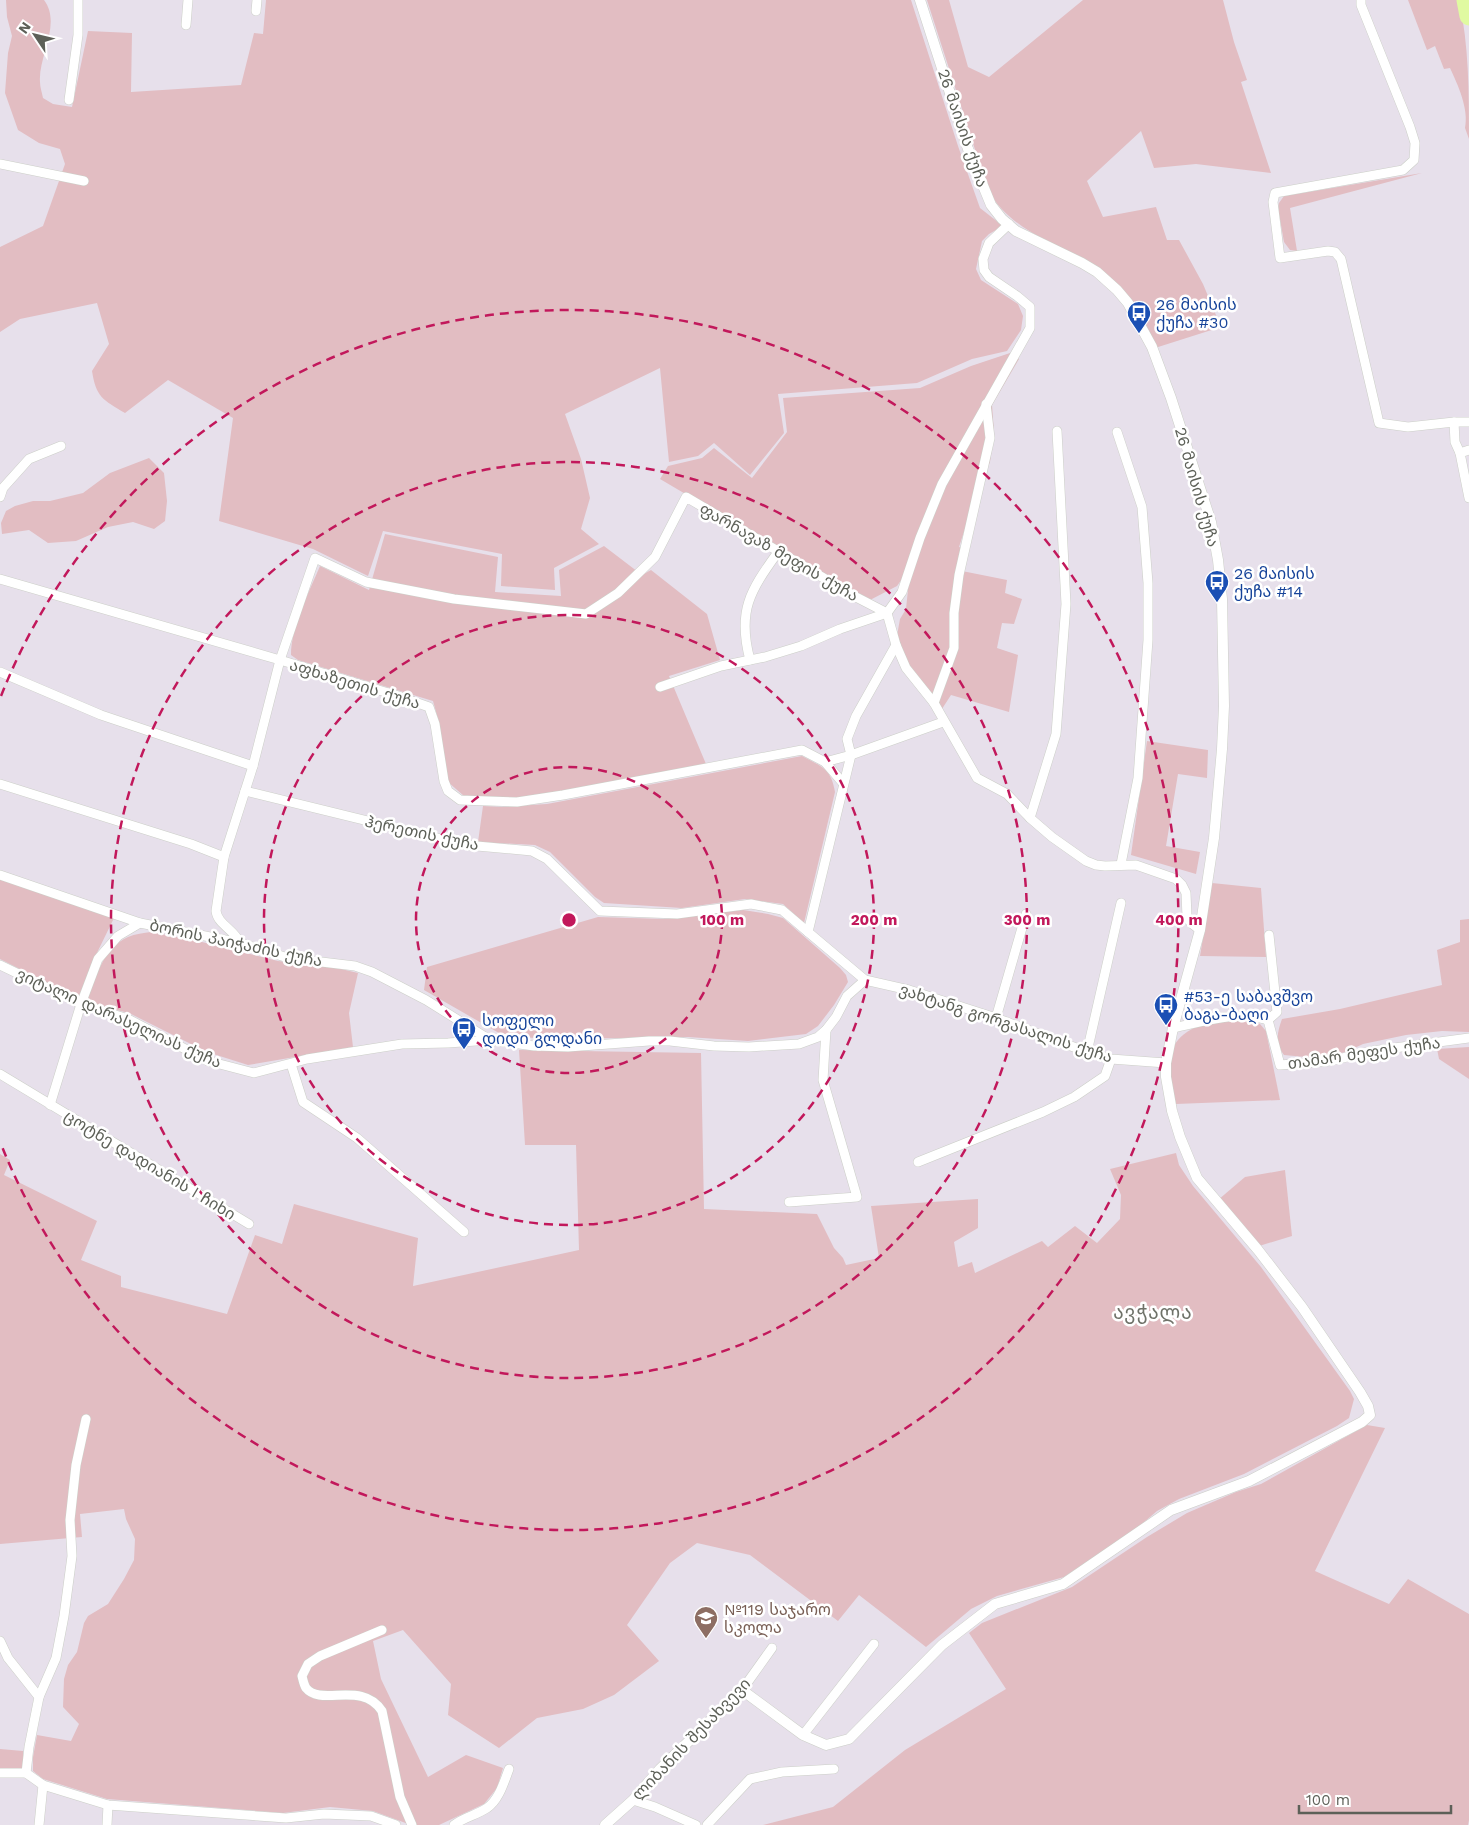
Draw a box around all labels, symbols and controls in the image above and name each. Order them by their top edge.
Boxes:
north arrow [10,10,60,60]
text: N [15,19,34,36]
street label: 26 მაისის ქუჩა [934,66,992,190]
place label: 26 მაისის ქუჩა #30 [1156,295,1237,332]
bus stop icon: 26 მაისის ქუჩა #30 [1126,300,1152,334]
street label: 26 მაისის ქუჩა [1171,425,1223,549]
street label: ფარნავაზ მეფის ქუჩა [696,499,862,605]
place label: 26 მაისის ქუჩა #14 [1234,564,1315,601]
bus stop icon: 26 მაისის ქუჩა #14 [1204,569,1230,603]
street label: აფხაზეთის ქუჩა [287,655,423,713]
street label: ჰერეთის ქუჩა [363,812,481,854]
centre of rings [560,911,578,929]
text: 100 m [700,911,744,929]
text: 200 m [851,911,897,929]
text: 300 m [1004,911,1050,929]
text: 400 m [1155,911,1203,929]
street label: ბორის პაიჭაძის ქუჩა [148,915,324,971]
street label: ვიტალი დარასელიას ქუჩა [13,964,225,1073]
street label: ვახტანგ გორგასალის ქუჩა [897,979,1115,1067]
place label: #53-ე საბავშვო ბაგა-ბაღი [1184,987,1313,1024]
bus stop icon: #53-ე საბავშვო ბაგა-ბაღი [1153,992,1179,1026]
place label: სოფელი დიდი გლდანი [482,1011,602,1049]
bus stop icon: სოფელი დიდი გლდანი [451,1016,477,1050]
street label: თამარ მეფეს ქუჩა [1286,1033,1442,1073]
street label: ცოტნე დადიანის I ჩიხი [60,1106,239,1225]
district label: ავჭალა [1113,1301,1193,1325]
place label: №119 საჯარო სკოლა [724,1600,831,1638]
school or university icon: №119 საჯარო სკოლა [693,1605,719,1639]
street label: ლიბანის შესახვევი [628,1674,755,1805]
scale bar [1299,1782,1452,1814]
text: 100 m [1306,1791,1350,1809]

